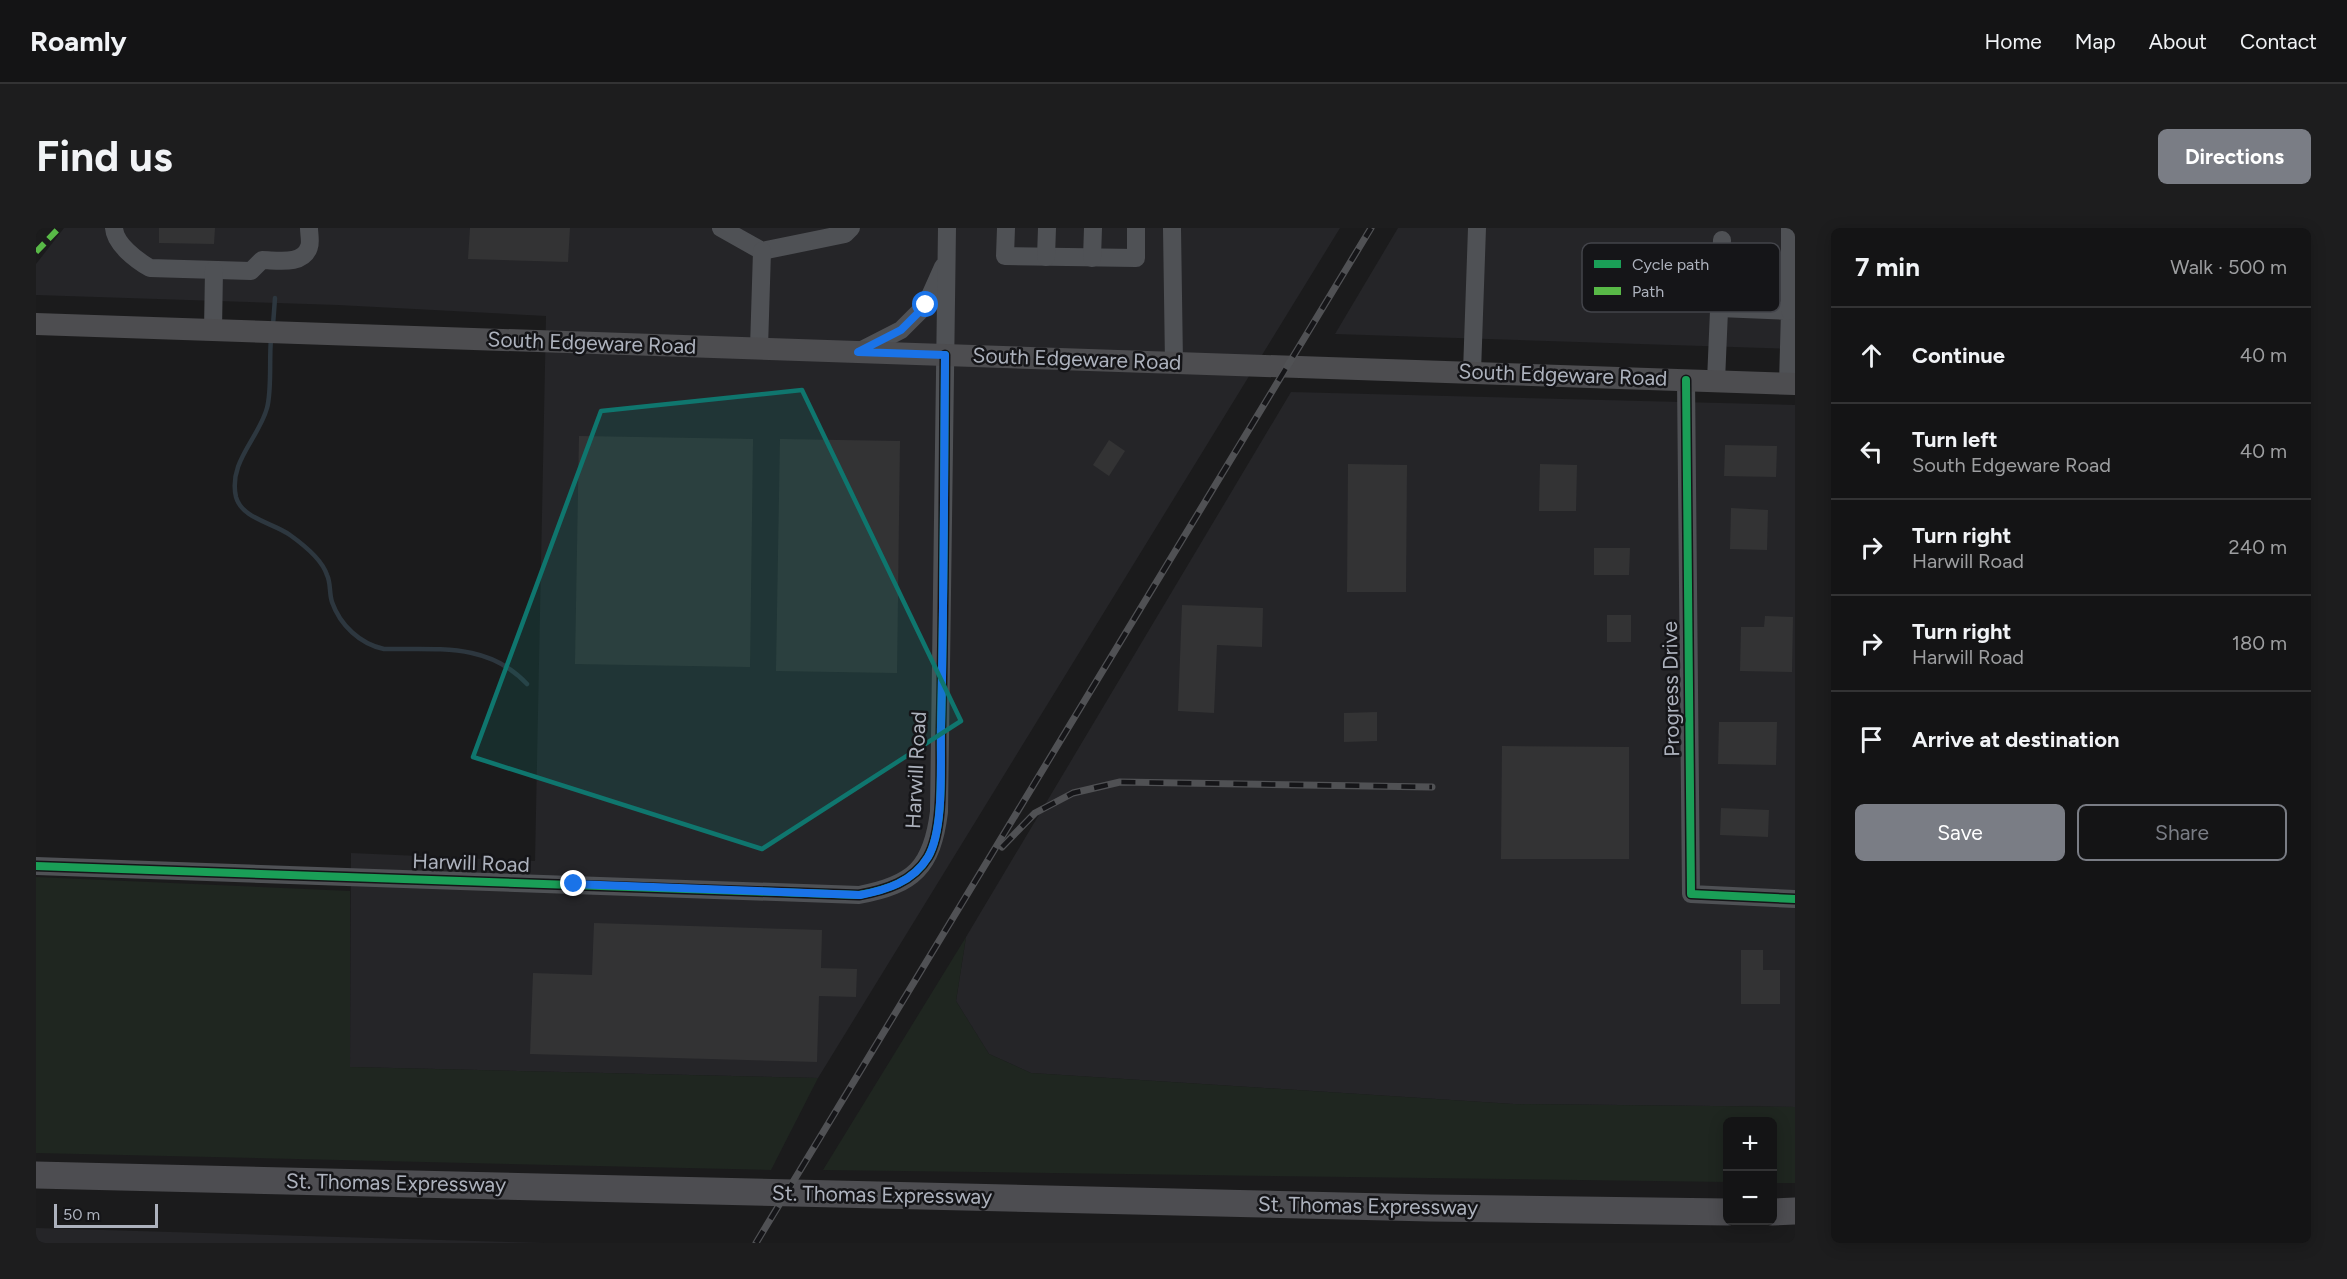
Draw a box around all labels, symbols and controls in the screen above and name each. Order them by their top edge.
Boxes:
text: Roamly [30,24,127,58]
text: Home [1985,29,2042,54]
text: Map [2075,29,2116,54]
text: About [2149,29,2207,54]
text: Contact [2240,29,2317,54]
button: Directions [2158,129,2311,184]
text: Find us [36,131,173,182]
legend [1582,243,1780,312]
text: 7 min [1855,251,1920,283]
text: Cycle path [1632,255,1709,274]
text: Walk · 500 m [2170,255,2287,279]
text: Path [1632,282,1664,301]
route start [912,291,938,317]
street label: South Edgeware Road [487,326,697,359]
icon: ahead [1855,339,1888,372]
street label: South Edgeware Road [972,342,1182,375]
text: Continue [1912,342,2005,369]
text: 40 m [2240,343,2287,367]
street label: South Edgeware Road [1458,358,1668,391]
text: Turn left [1912,426,1998,453]
icon: left [1855,435,1888,468]
text: 40 m [2240,439,2287,463]
text: South Edgeware Road [1912,453,2111,477]
text: Turn right [1912,522,2011,549]
icon: right [1855,531,1888,564]
text: 240 m [2229,535,2287,559]
text: Harwill Road [1912,549,2024,573]
text: Turn right [1912,618,2011,645]
street label: Progress Drive [1657,621,1684,757]
icon: right [1855,627,1888,660]
text: 180 m [2232,631,2287,655]
text: Harwill Road [1912,645,2024,669]
street label: Harwill Road [900,711,931,829]
icon: arrive [1855,723,1888,756]
text: Arrive at destination [1912,726,2120,753]
button: Save [1855,804,2065,861]
button: Share [2077,804,2287,861]
street label: Harwill Road [412,848,530,877]
route end [560,870,586,896]
map controls [1723,1117,1777,1225]
button: + [1723,1117,1777,1171]
street label: St. Thomas Expressway [286,1168,506,1197]
button: − [1723,1171,1777,1225]
street label: St. Thomas Expressway [772,1180,992,1209]
street label: St. Thomas Expressway [1258,1191,1478,1220]
scale bar [54,1201,158,1228]
text: 50 m [63,1205,100,1224]

